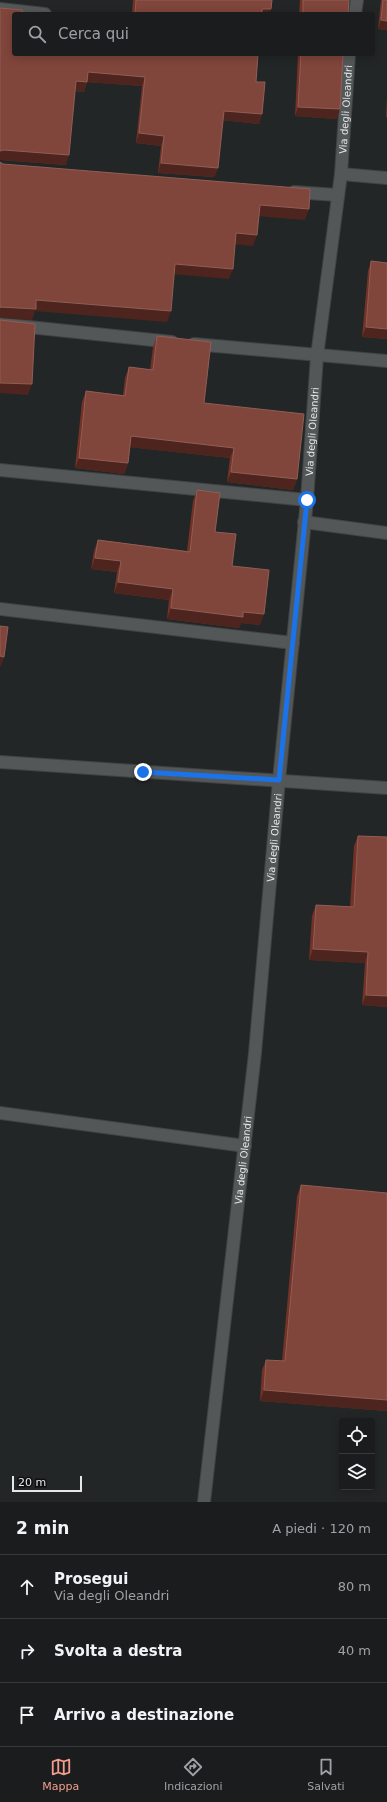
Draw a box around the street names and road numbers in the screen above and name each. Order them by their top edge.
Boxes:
street label: Via degli Oleandri [337,65,354,154]
street label: Via degli Oleandri [303,387,320,476]
street label: Via degli Oleandri [265,793,283,882]
street label: Via degli Oleandri [232,1115,253,1205]

